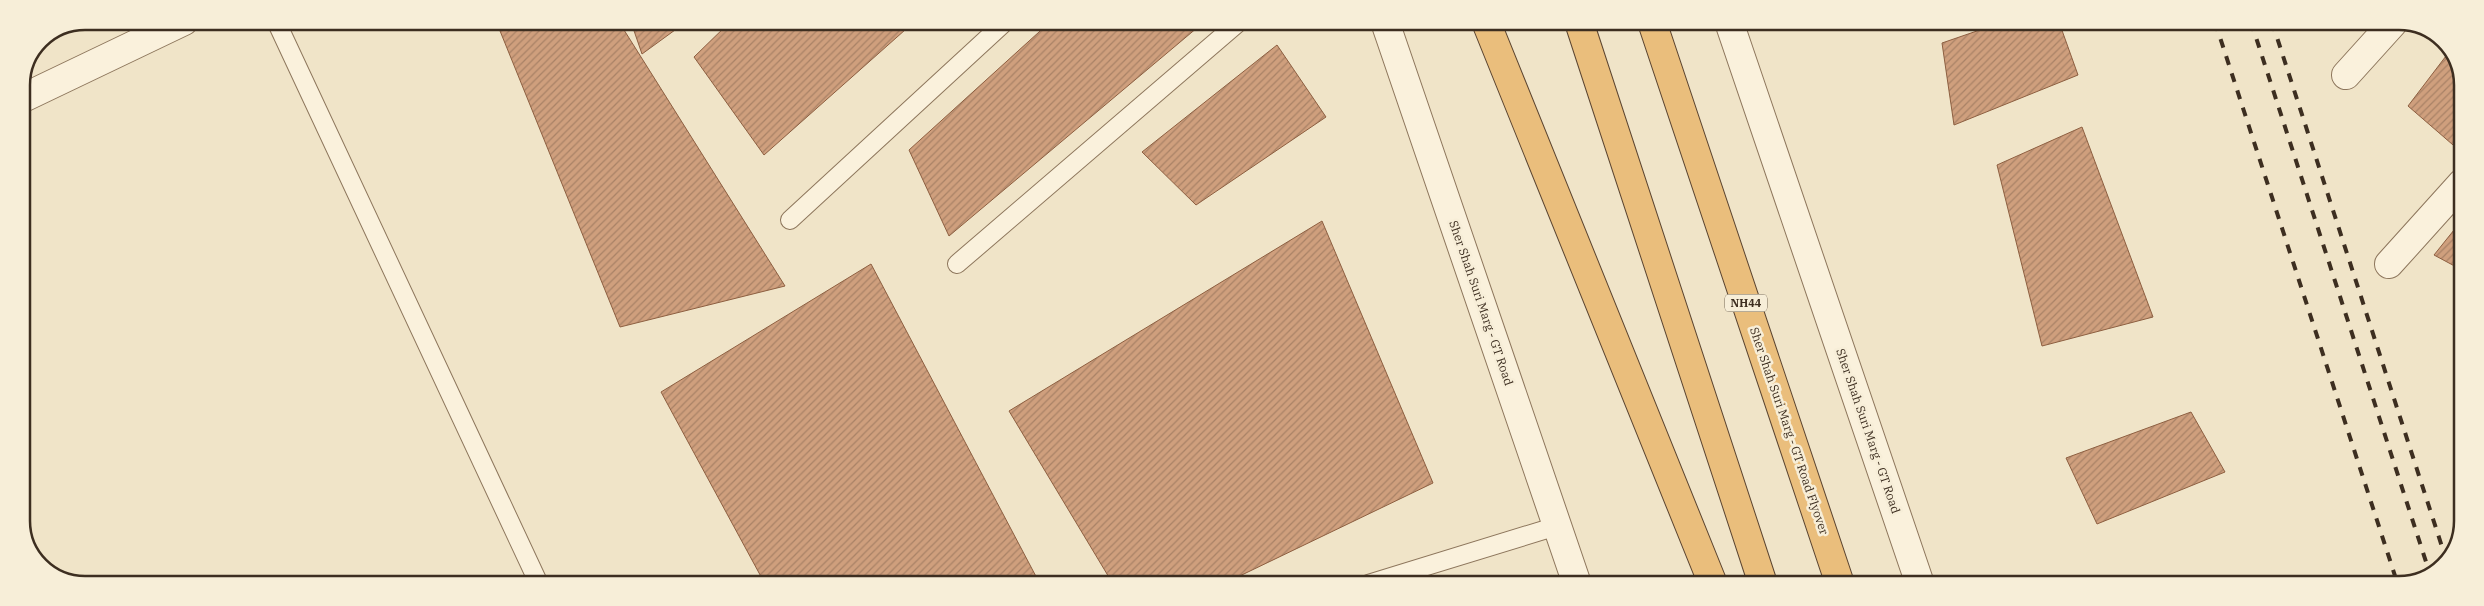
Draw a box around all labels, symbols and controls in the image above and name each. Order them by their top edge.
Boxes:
street label: Sher Shah Suri Marg - GT Road [1446,218,1517,387]
road number: NH44 [1725,294,1767,312]
street label: Sher Shah Suri Marg - GT Road Flyover [1747,325,1832,537]
street label: Sher Shah Suri Marg - GT Road [1833,346,1904,515]

